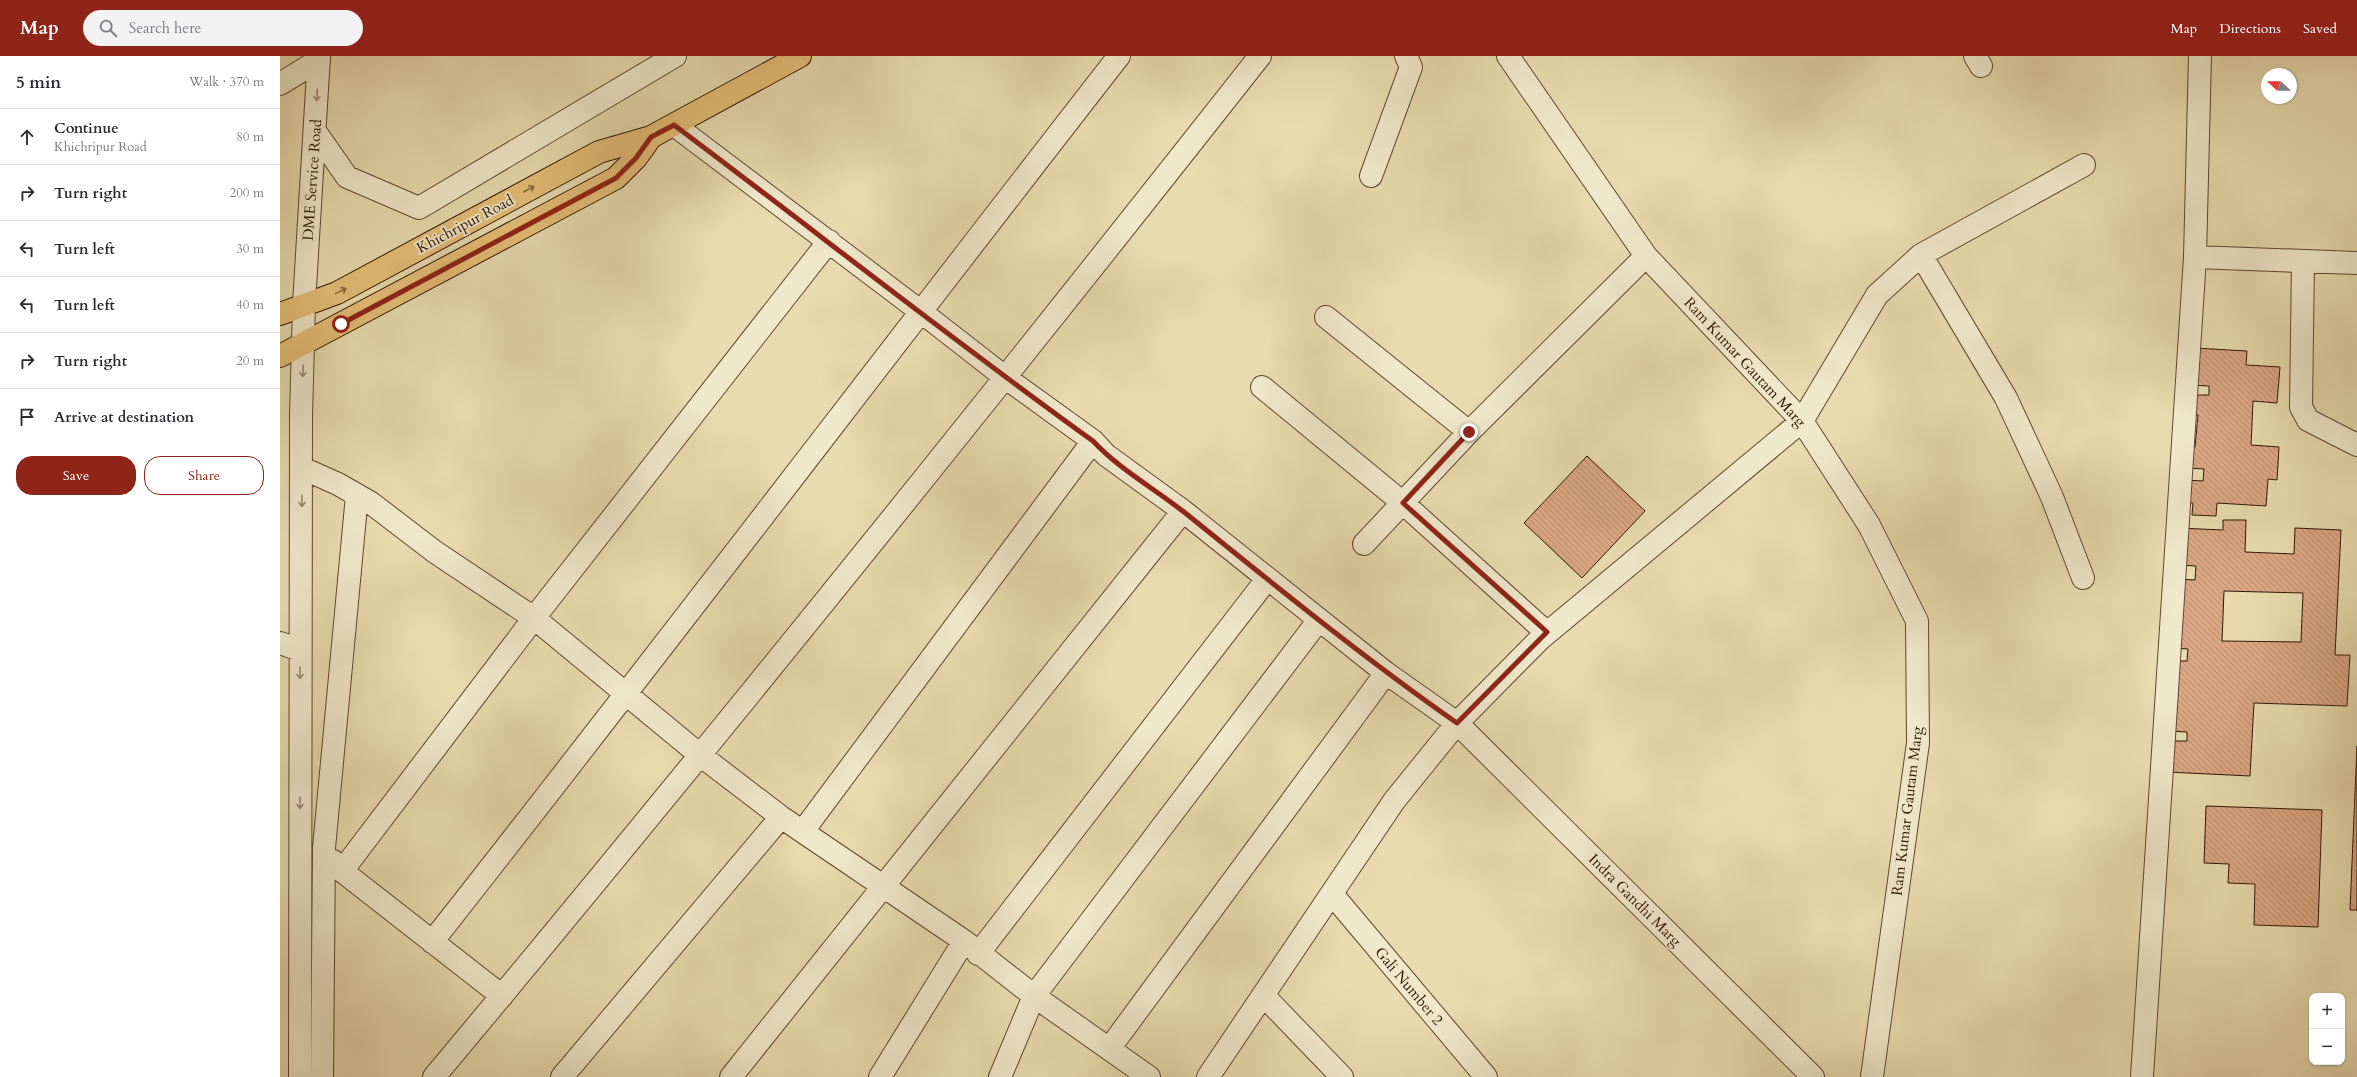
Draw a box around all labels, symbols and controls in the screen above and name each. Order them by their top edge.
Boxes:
search box [83,10,363,46]
text: Map [20,15,59,41]
icon: search [97,17,119,39]
text: Search here [129,18,201,38]
text: Map [2171,19,2197,38]
text: Directions [2219,19,2281,38]
text: Saved [2303,19,2337,38]
north arrow [2261,68,2297,104]
text: 5 min [16,71,61,94]
text: Walk · 370 m [189,73,264,91]
one-way arrow [313,88,320,101]
text: Continue [54,118,119,138]
street label: DME Service Road [298,119,326,241]
icon: ahead [16,126,38,148]
text: 80 m [236,128,264,146]
text: Khichripur Road [54,138,147,156]
icon: right [16,182,38,204]
text: Turn right [54,183,127,203]
text: 200 m [230,184,264,202]
one-way arrow [523,185,535,193]
street label: Khichripur Road [413,190,517,258]
icon: left [16,238,38,260]
text: Turn left [54,239,115,259]
text: 30 m [236,240,264,258]
one-way arrow [334,287,346,294]
street label: Ram Kumar Gautam Marg [1679,293,1811,432]
icon: left [16,294,38,316]
text: Turn left [54,295,115,315]
text: 40 m [236,296,264,314]
route start [332,315,350,333]
icon: right [16,350,38,372]
text: Turn right [54,351,127,371]
text: 20 m [236,352,264,370]
one-way arrow [299,364,307,377]
icon: arrive [16,406,38,428]
text: Arrive at destination [54,407,194,427]
route end [1460,423,1478,441]
button: Save [16,456,136,495]
button: Share [144,456,264,495]
one-way arrow [298,494,306,507]
one-way arrow [296,666,304,679]
street label: Ram Kumar Gautam Marg [1887,725,1927,897]
one-way arrow [296,796,304,809]
street label: Indra Gandhi Marg [1584,849,1686,951]
street label: Gali Number 2 [1370,943,1448,1030]
map controls [2309,993,2345,1065]
button: + [2309,993,2345,1029]
button: − [2309,1029,2345,1065]

